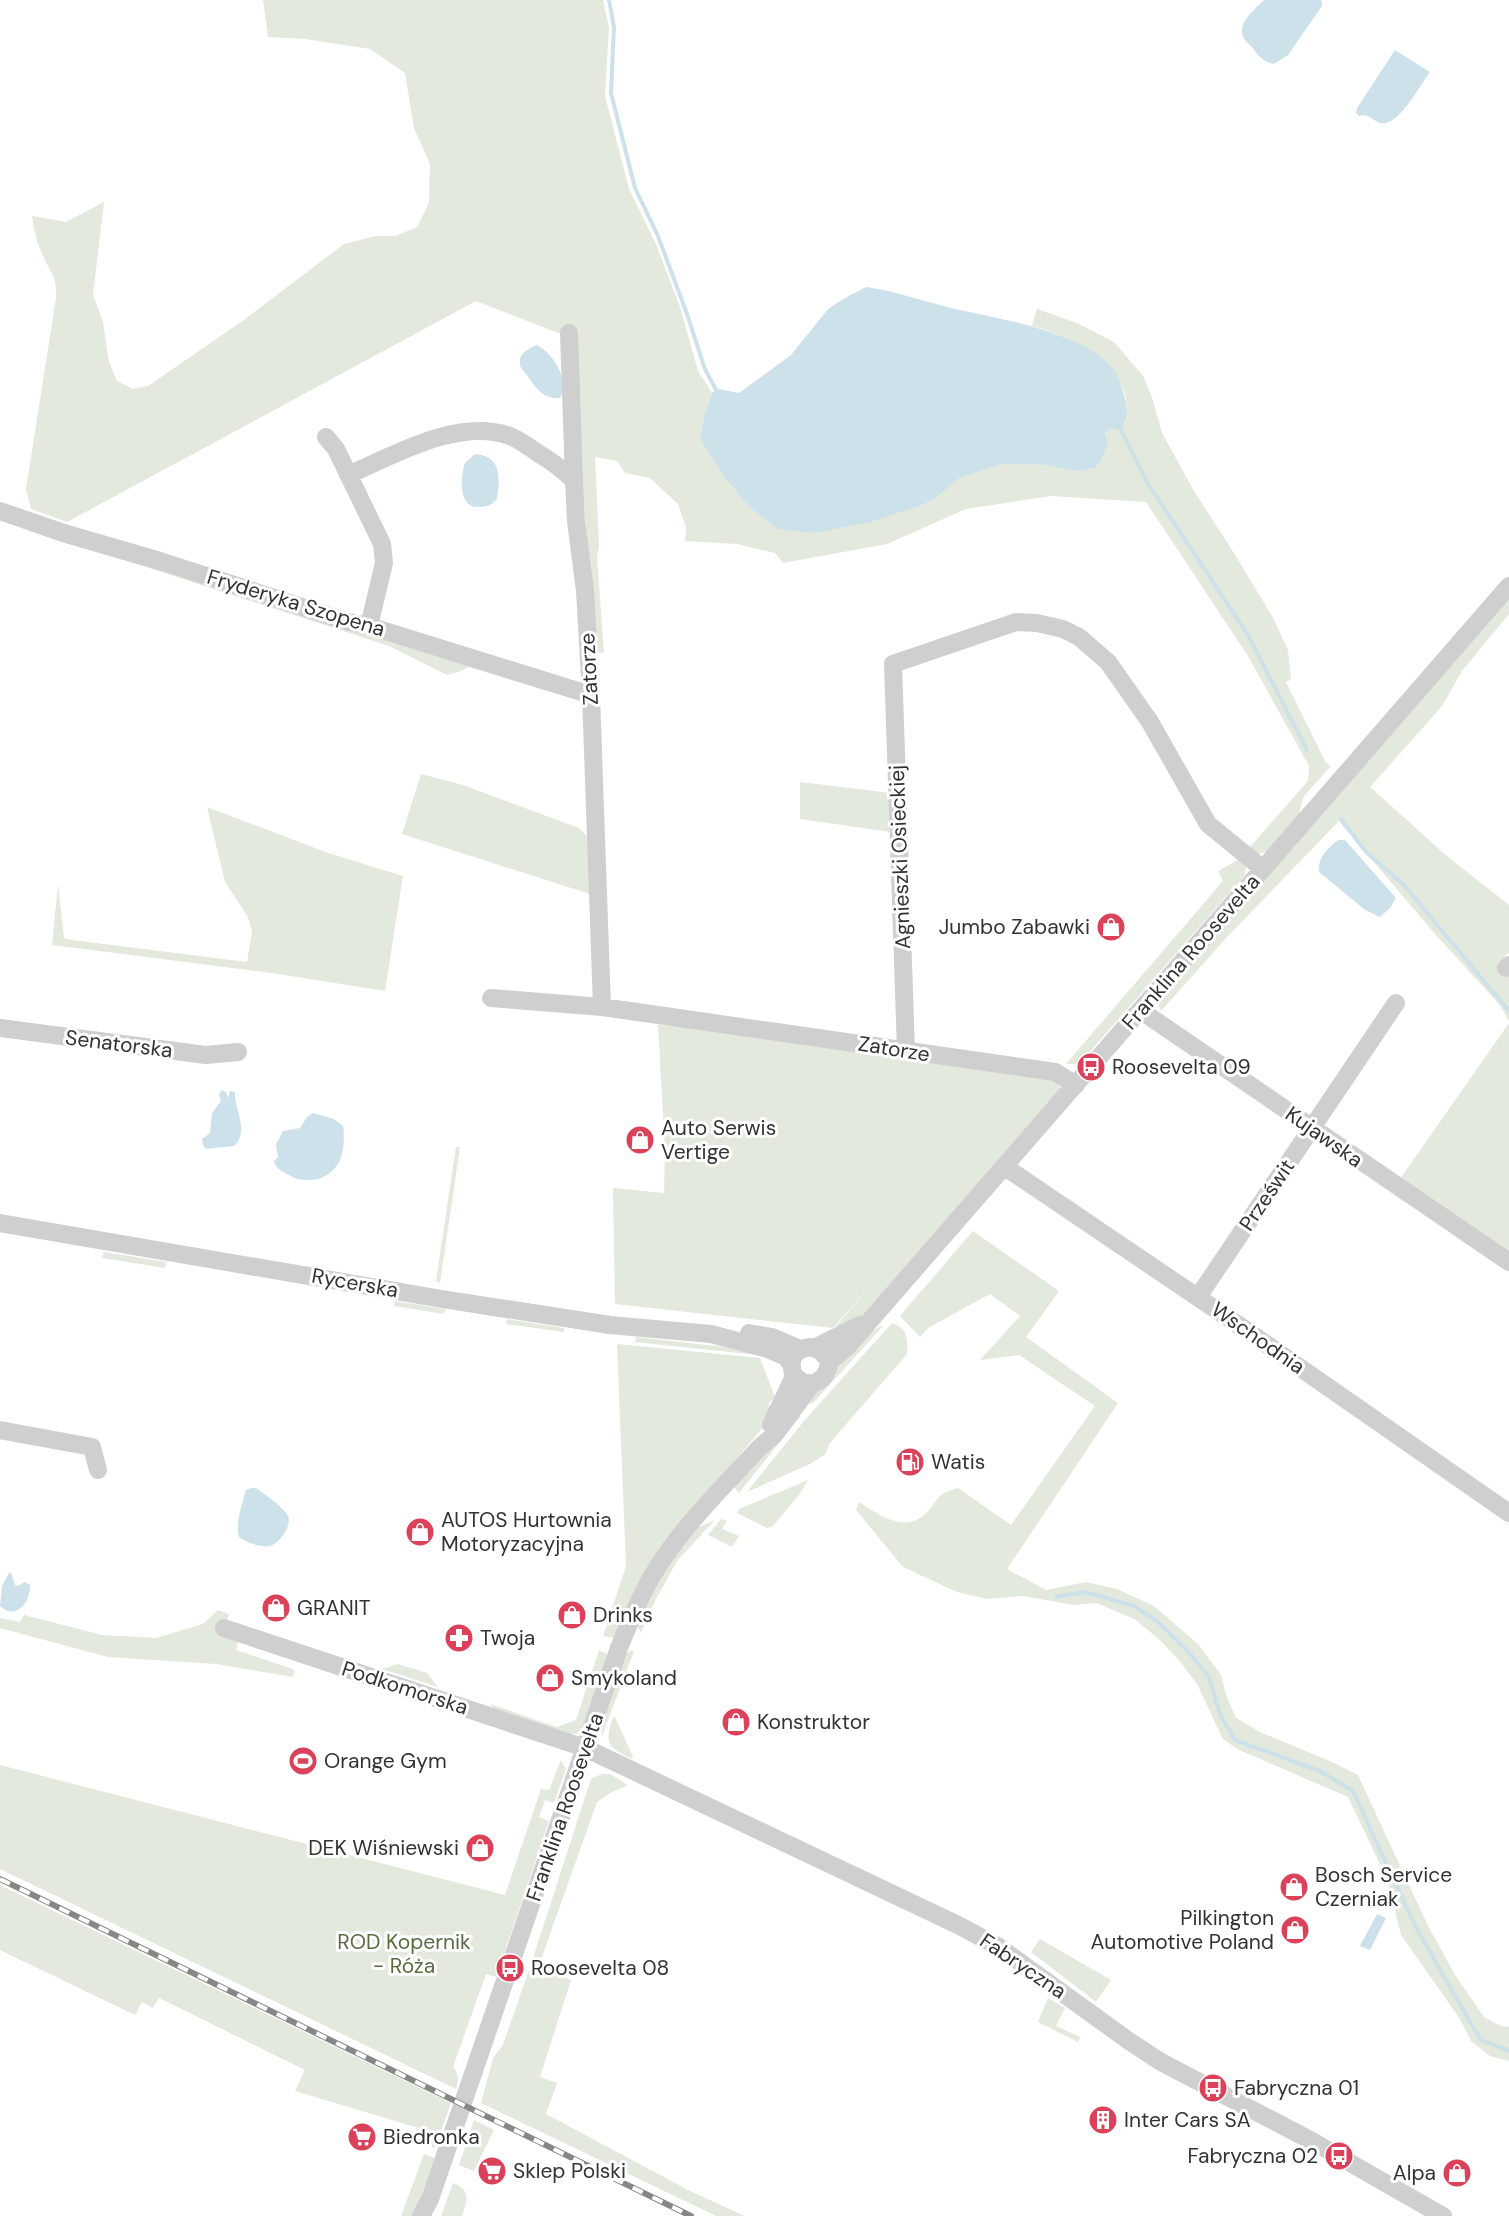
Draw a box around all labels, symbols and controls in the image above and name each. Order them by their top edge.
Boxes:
street label: Fryderyka Szopena [204,563,388,643]
street label: Zatorze [573,632,605,706]
street label: Agnieszki Osieckiej [883,764,917,950]
street label: Franklina Roosevelta [1116,868,1266,1036]
shop icon: Jumbo Zabawki [1095,911,1127,943]
place label: Jumbo Zabawki [939,913,1090,941]
street label: Senatorska [64,1024,174,1064]
street label: Zatorze [856,1030,932,1068]
bus stop icon: Roosevelta 09 [1075,1051,1107,1083]
place label: Roosevelta 09 [1112,1053,1251,1081]
street label: Kujawska [1280,1100,1368,1174]
place label: Auto Serwis Vertige [661,1114,776,1166]
shop icon: Auto Serwis Vertige [624,1124,656,1156]
street label: Prześwit [1233,1154,1301,1236]
street label: Rycerska [310,1262,400,1304]
street label: Wschodnia [1206,1295,1310,1381]
fuel station icon: Watis [894,1446,926,1478]
place label: Watis [931,1448,985,1476]
place label: AUTOS Hurtownia Motoryzacyjna [441,1506,612,1558]
shop icon: AUTOS Hurtownia Motoryzacyjna [404,1516,436,1548]
shop icon: GRANIT [260,1592,292,1624]
place label: GRANIT [297,1594,371,1622]
shop icon: Drinks [556,1599,588,1631]
place label: Drinks [593,1601,653,1629]
pharmacy icon: Twoja [443,1622,475,1654]
place label: Twoja [480,1624,535,1652]
street label: Podkomorska [338,1654,472,1722]
shop icon: Smykoland [534,1662,566,1694]
place label: Smykoland [571,1664,677,1692]
shop icon: Konstruktor [720,1706,752,1738]
place label: Konstruktor [757,1708,870,1736]
street label: Franklina Roosevelta [520,1709,610,1905]
sports icon: Orange Gym [287,1745,319,1777]
place label: Orange Gym [324,1747,447,1775]
shop icon: DEK Wiśniewski [464,1832,496,1864]
place label: DEK Wiśniewski [308,1834,459,1862]
place label: Bosch Service Czerniak [1315,1861,1452,1913]
shop icon: Bosch Service Czerniak [1278,1871,1310,1903]
place label: Pilkington Automotive Poland [1090,1904,1274,1956]
shop icon: Pilkington Automotive Poland [1279,1914,1311,1946]
street label: Fabryczna [974,1927,1072,2005]
park label: ROD Kopernik - Róża [337,1928,471,1980]
bus stop icon: Roosevelta 08 [494,1952,526,1984]
place label: Roosevelta 08 [531,1954,669,1982]
bus stop icon: Fabryczna 01 [1197,2072,1229,2104]
place label: Fabryczna 01 [1234,2074,1359,2102]
building icon: Inter Cars SA [1087,2104,1119,2136]
place label: Inter Cars SA [1124,2106,1251,2134]
supermarket icon: Biedronka [346,2121,378,2153]
place label: Biedronka [383,2123,480,2151]
bus stop icon: Fabryczna 02 [1323,2140,1355,2172]
place label: Fabryczna 02 [1188,2142,1318,2170]
supermarket icon: Sklep Polski [476,2155,508,2187]
place label: Sklep Polski [513,2157,626,2185]
shop icon: Alpa [1441,2157,1473,2189]
place label: Alpa [1393,2159,1436,2187]

